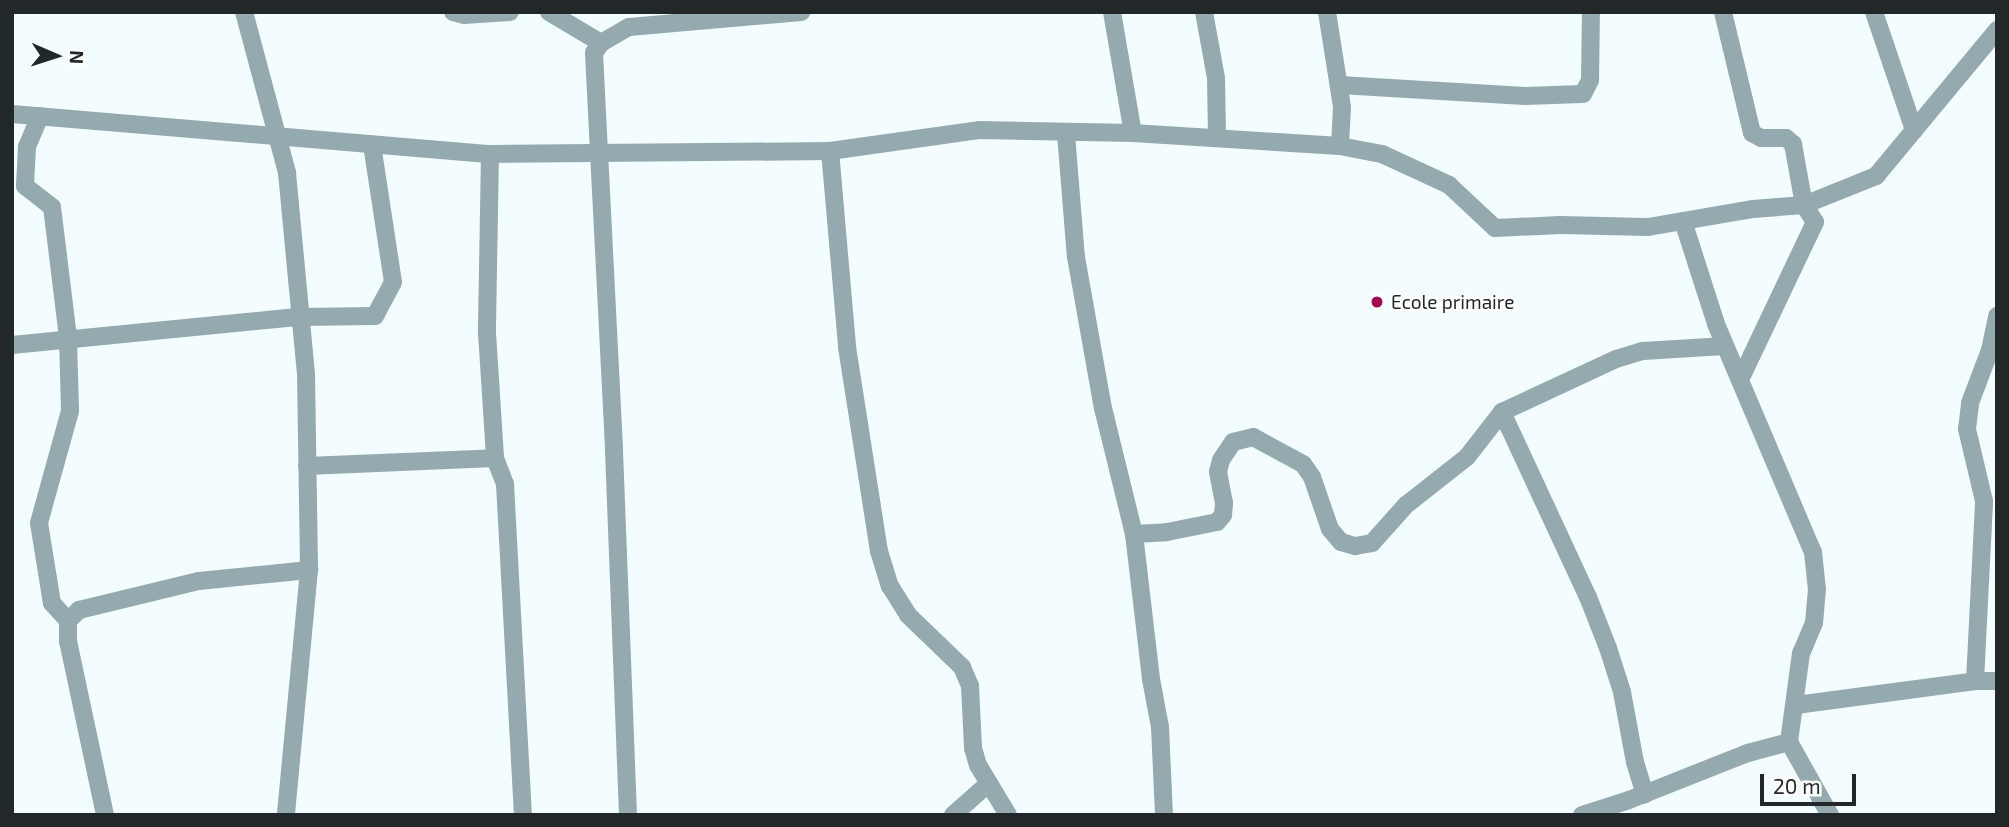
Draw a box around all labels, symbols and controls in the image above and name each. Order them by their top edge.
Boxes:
north arrow [21,21,91,91]
text: N [66,50,89,65]
place label: Ecole primaire [1391,291,1514,313]
marker: Ecole primaire [1369,294,1385,310]
scale bar [1764,760,1860,804]
text: 20 m [1773,773,1821,798]

